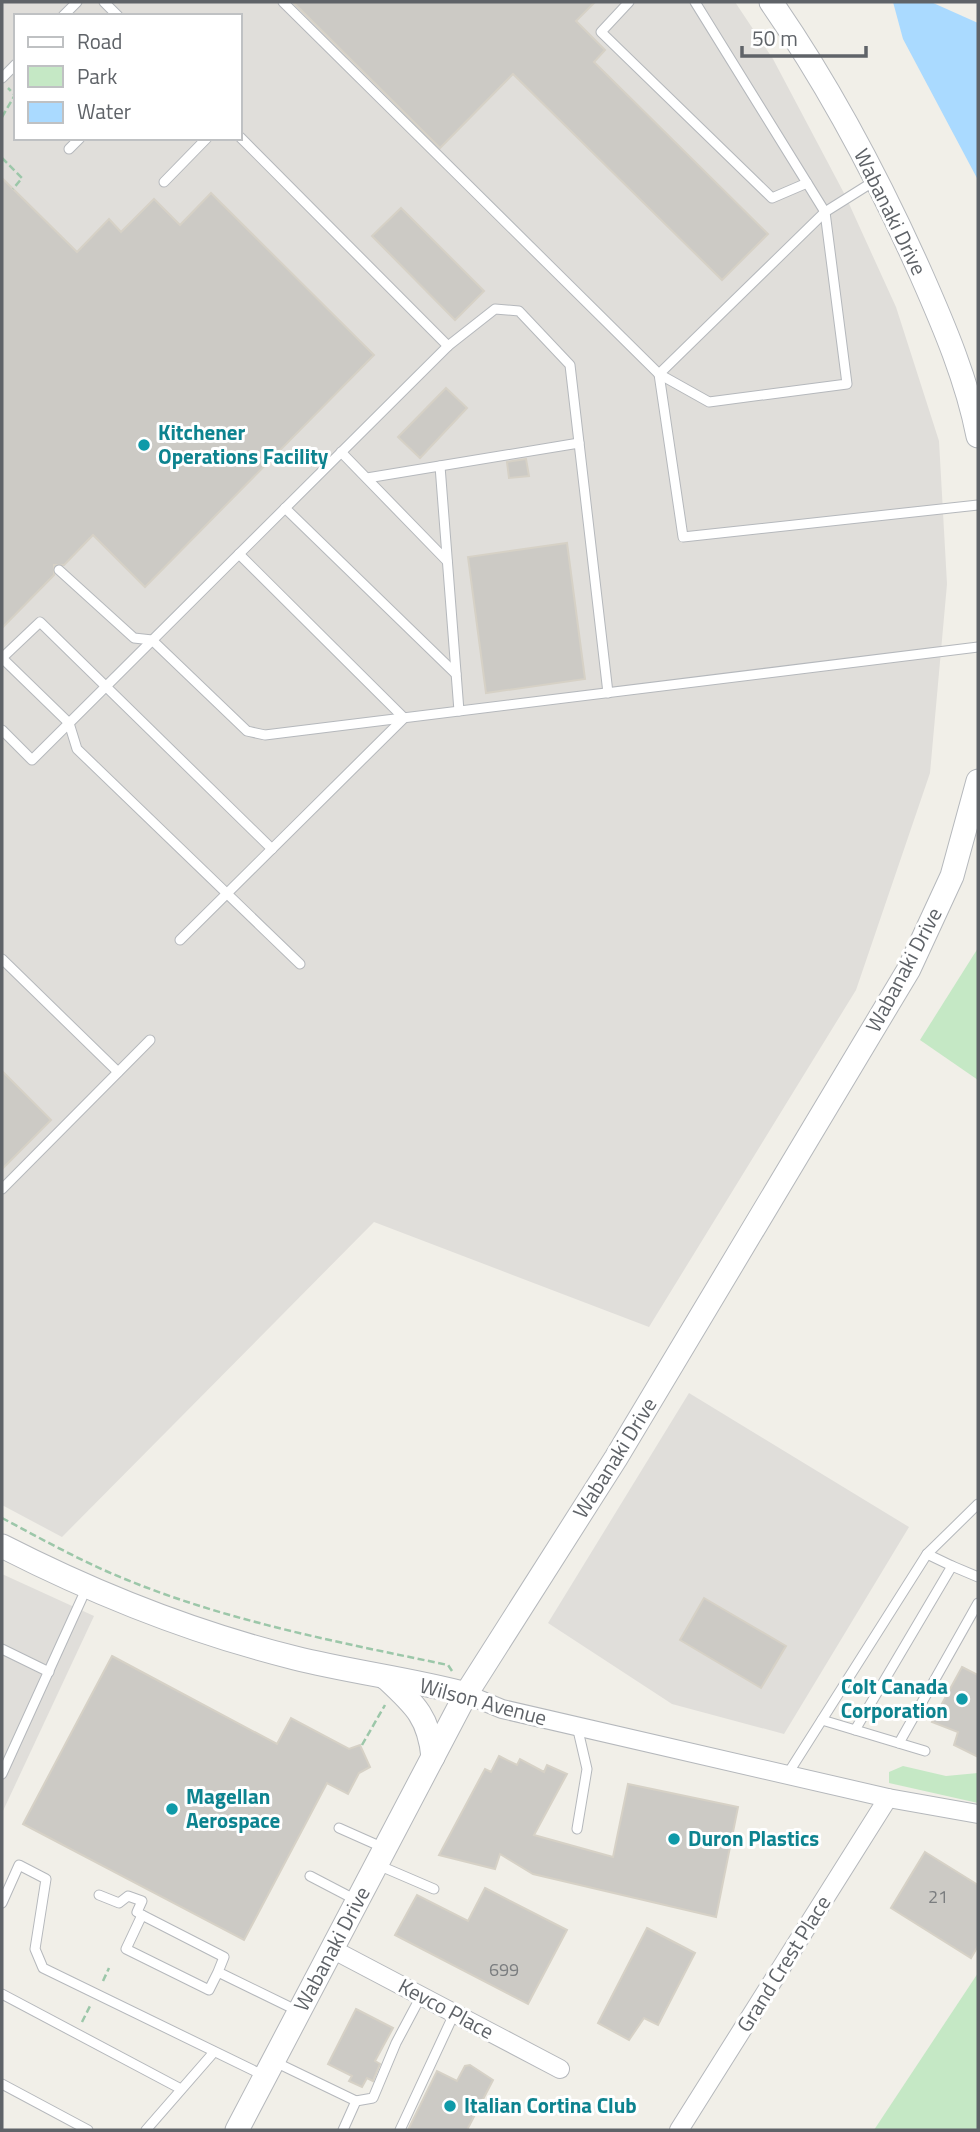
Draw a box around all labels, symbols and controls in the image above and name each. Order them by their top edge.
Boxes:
legend [14,14,242,140]
scale bar [742,14,866,58]
text: 50 m [752,22,798,54]
text: Road [77,25,122,57]
text: Park [77,60,117,92]
text: Water [77,95,131,127]
street label: Wabanaki Drive [846,143,935,280]
place label: Kitchener Operations Facility [158,416,329,472]
marker: Kitchener Operations Facility [136,437,152,453]
street label: Wabanaki Drive [857,901,949,1038]
street label: Wabanaki Drive [564,1391,664,1524]
street label: Wilson Avenue [416,1669,550,1733]
place label: Colt Canada Corporation [841,1670,948,1726]
marker: Colt Canada Corporation [954,1691,970,1707]
place label: Magellan Aerospace [186,1780,280,1836]
marker: Magellan Aerospace [164,1801,180,1817]
place label: Duron Plastics [688,1822,819,1854]
marker: Duron Plastics [666,1831,682,1847]
street label: Wabanaki Drive [285,1880,377,2017]
house number: 21 [928,1883,948,1910]
street label: Grand Crest Place [728,1889,838,2038]
house number: 699 [489,1956,519,1983]
street label: Kevco Place [393,1970,500,2047]
place label: Italian Cortina Club [464,2089,637,2121]
marker: Italian Cortina Club [442,2098,458,2114]

